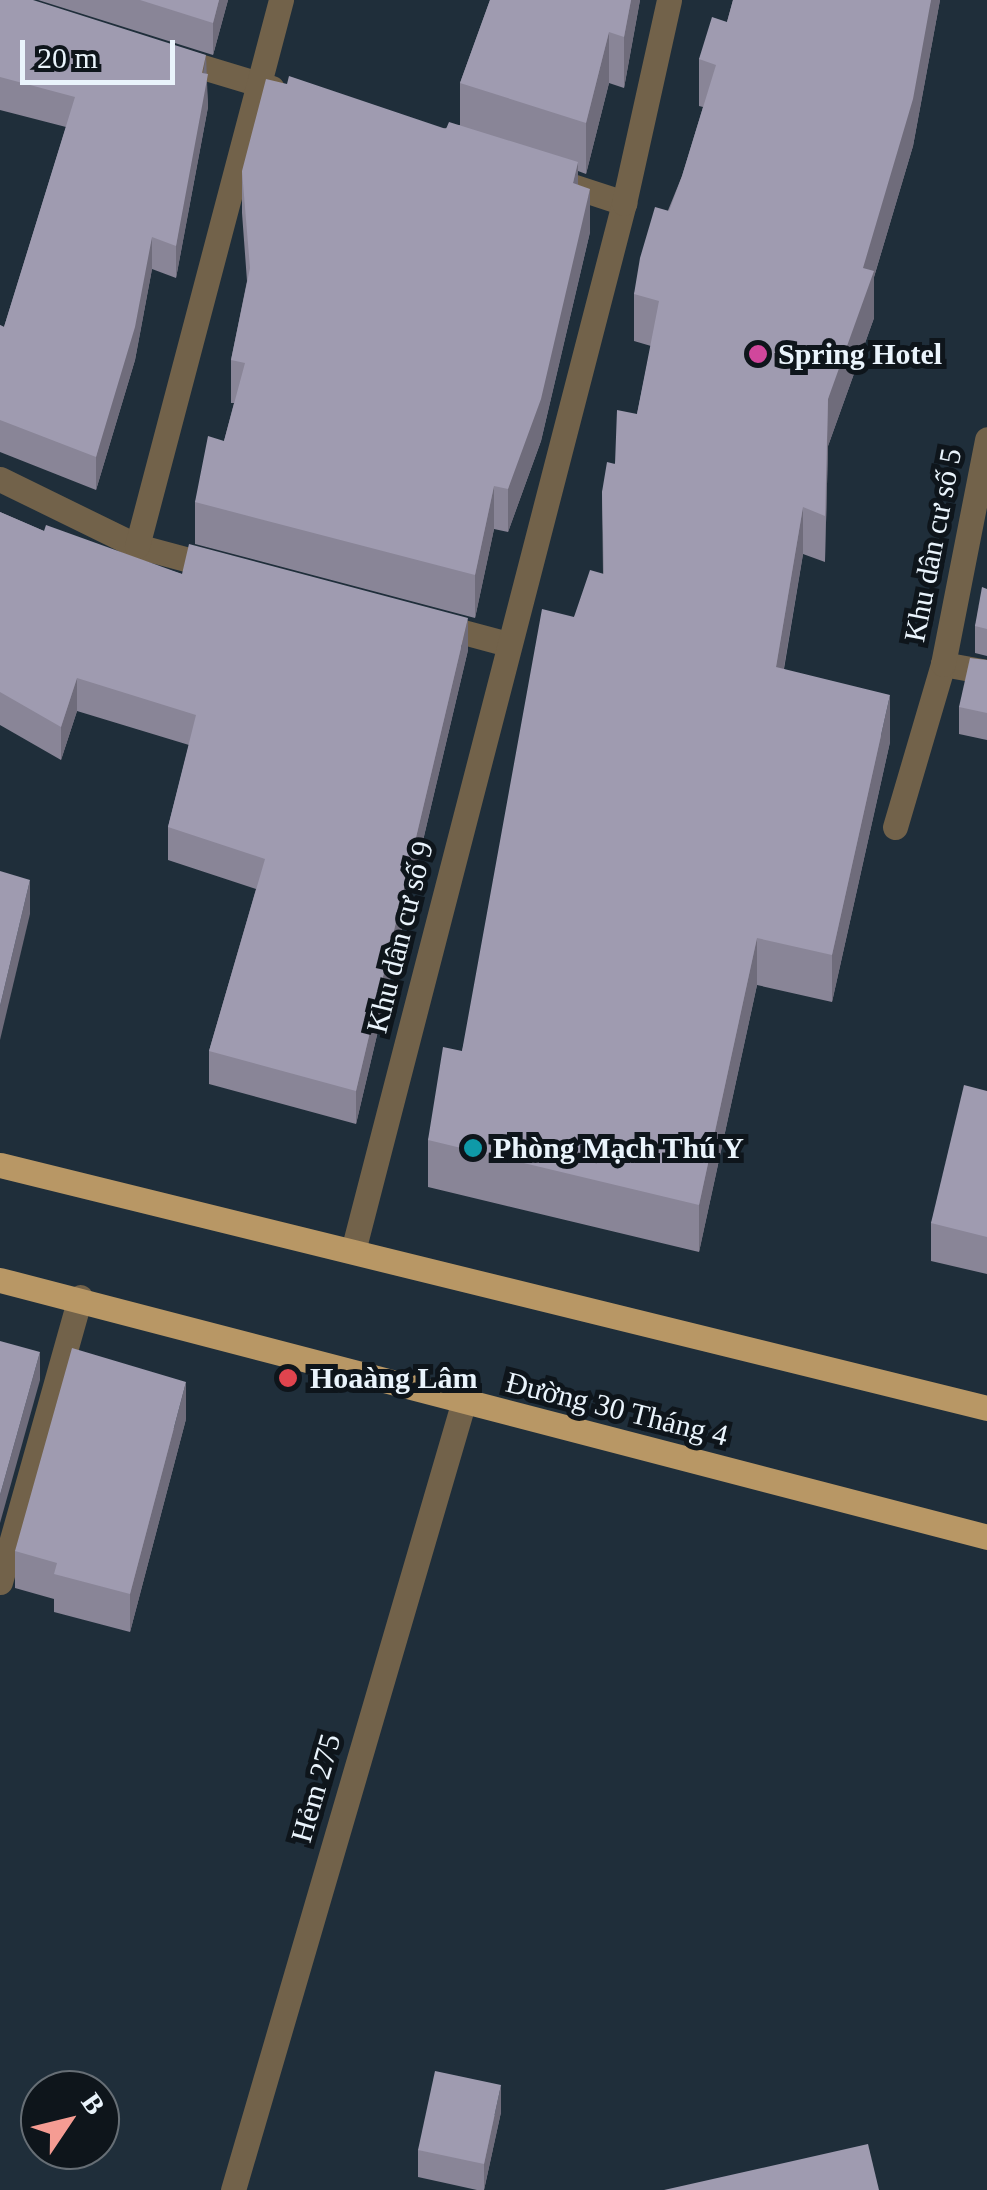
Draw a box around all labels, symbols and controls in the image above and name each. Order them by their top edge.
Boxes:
scale bar [25,20,180,82]
text: 20 m [37,41,98,74]
place label: Spring Hotel [778,336,942,372]
marker: Spring Hotel [747,343,769,365]
street label: Khu dân cư số 5 [897,445,969,645]
street label: Khu dân cư số 9 [359,837,441,1037]
place label: Phòng Mạch Thú Y [493,1130,746,1166]
marker: Phòng Mạch Thú Y [462,1137,484,1159]
place label: Hoaàng Lâm [310,1360,478,1396]
street label: Đường 30 Tháng 4 [502,1364,732,1454]
marker: Hoaàng Lâm [275,1365,301,1391]
street label: Hẻm 275 [283,1730,349,1846]
north arrow [20,2070,120,2170]
text: B [75,2087,111,2120]

